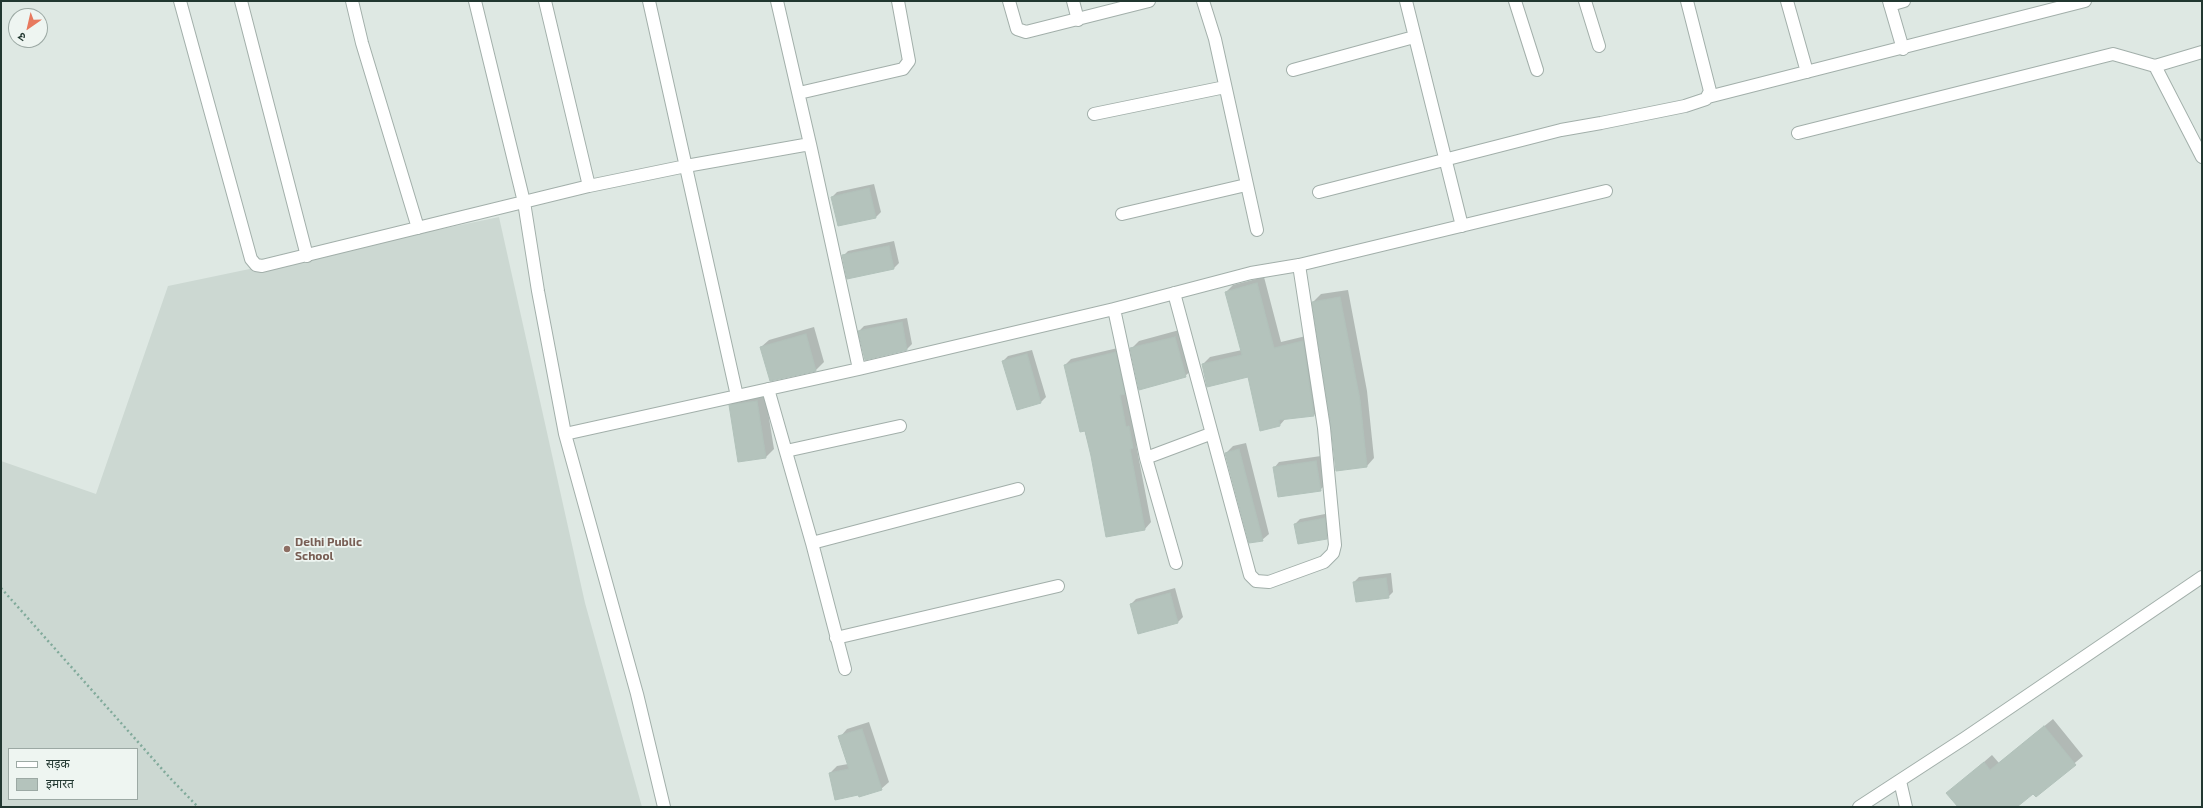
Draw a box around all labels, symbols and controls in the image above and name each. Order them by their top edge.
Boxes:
north arrow [8,8,48,48]
text: उ [15,30,28,45]
place label: Delhi Public School [295,535,362,563]
marker: Delhi Public School [282,544,292,554]
legend [8,748,138,800]
text: सड़क [46,756,70,770]
text: इमारत [46,776,74,790]

